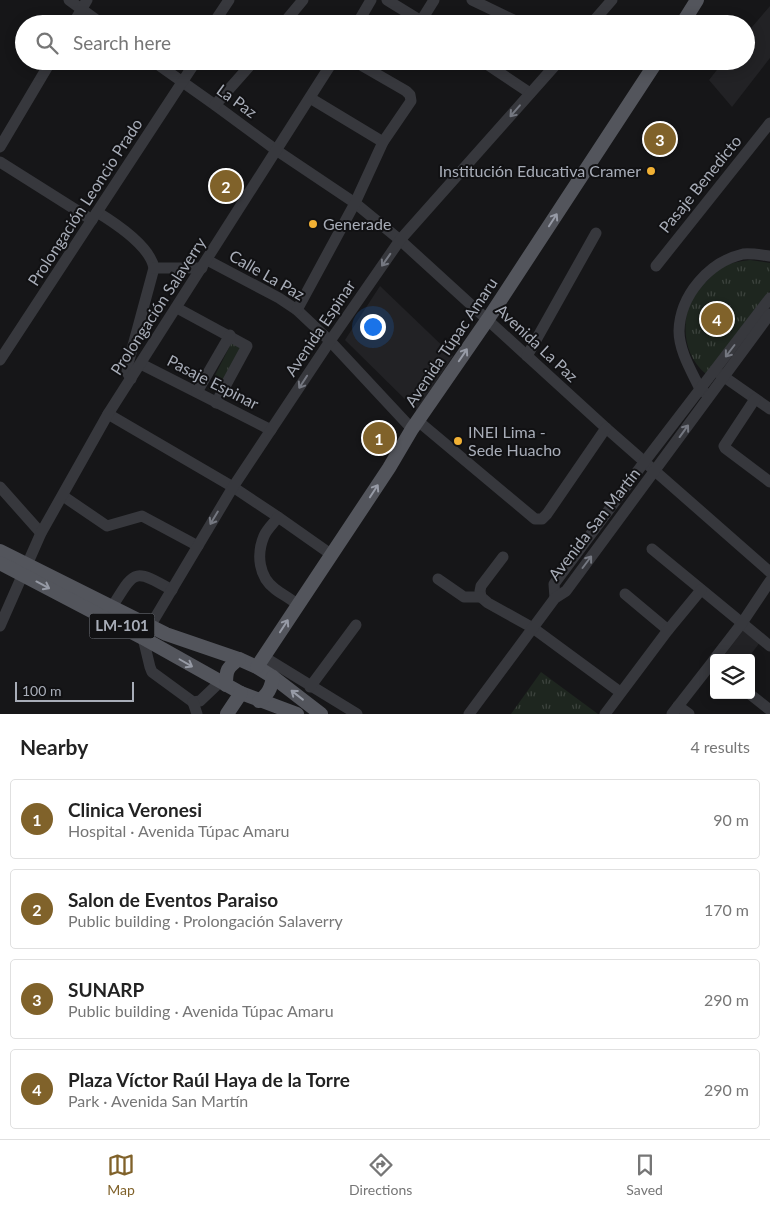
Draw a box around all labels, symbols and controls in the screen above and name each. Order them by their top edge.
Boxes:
search box [15,15,755,70]
icon: search [33,29,61,57]
text: Search here [73,31,171,54]
street label: La Paz [214,80,261,121]
one-way arrow [509,104,520,117]
street label: Prolongación Leoncio Prado [23,115,146,289]
pin: 3 [644,120,676,158]
street label: Pasaje Benedicto [655,131,745,236]
place label: Institución Educativa Cramer [439,161,641,180]
marker: Institución Educativa Cramer [645,165,657,177]
pin: 2 [210,167,242,205]
one-way arrow [548,213,558,227]
place label: Generade [323,214,391,233]
marker: Generade [307,218,319,230]
street label: Prolongación Salaverry [106,233,210,378]
street label: Calle La Paz [226,245,308,304]
one-way arrow [381,253,391,267]
street label: Avenida Túpac Amaru [400,274,501,410]
street label: Avenida Espinar [280,276,359,379]
street label: Avenida La Paz [492,300,582,385]
pin: 4 [701,300,733,338]
your location [360,314,386,340]
one-way arrow [724,344,735,357]
one-way arrow [458,348,468,362]
street label: Pasaje Espinar [164,350,262,413]
one-way arrow [298,374,308,388]
pin: 1 [363,419,395,457]
place label: INEI Lima - Sede Huacho [468,422,561,459]
one-way arrow [679,424,689,438]
marker: INEI Lima - Sede Huacho [452,435,464,447]
street label: Avenida San Martín [544,464,643,584]
one-way arrow [369,484,379,498]
one-way arrow [209,510,219,524]
one-way arrow [582,556,593,569]
one-way arrow [36,580,51,590]
road number: LM-101 [90,614,154,638]
one-way arrow [279,620,289,634]
map controls [710,654,755,699]
button: layers [710,654,755,699]
one-way arrow [179,658,193,668]
scale bar [15,679,134,702]
text: 100 m [22,682,61,699]
one-way arrow [291,690,304,701]
text: Nearby [20,734,88,759]
text: 4 results [690,737,750,756]
text: Clinica Veronesi [68,798,202,821]
text: 1 [32,810,42,829]
text: 90 m [713,810,749,829]
text: Hospital · Avenida Túpac Amaru [68,821,290,840]
text: Salon de Eventos Paraiso [68,888,278,911]
text: 2 [32,900,42,919]
text: 170 m [704,900,749,919]
text: Public building · Prolongación Salaverry [68,911,343,930]
text: SUNARP [68,978,144,1001]
text: 3 [32,990,42,1009]
text: 290 m [704,990,749,1009]
text: Public building · Avenida Túpac Amaru [68,1001,334,1020]
text: Plaza Víctor Raúl Haya de la Torre [68,1068,350,1091]
text: 4 [32,1080,42,1099]
text: 290 m [704,1080,749,1099]
text: Park · Avenida San Martín [68,1091,248,1110]
tab: Map [107,1151,135,1198]
tab: Directions [349,1151,412,1198]
tab: Saved [626,1151,663,1198]

